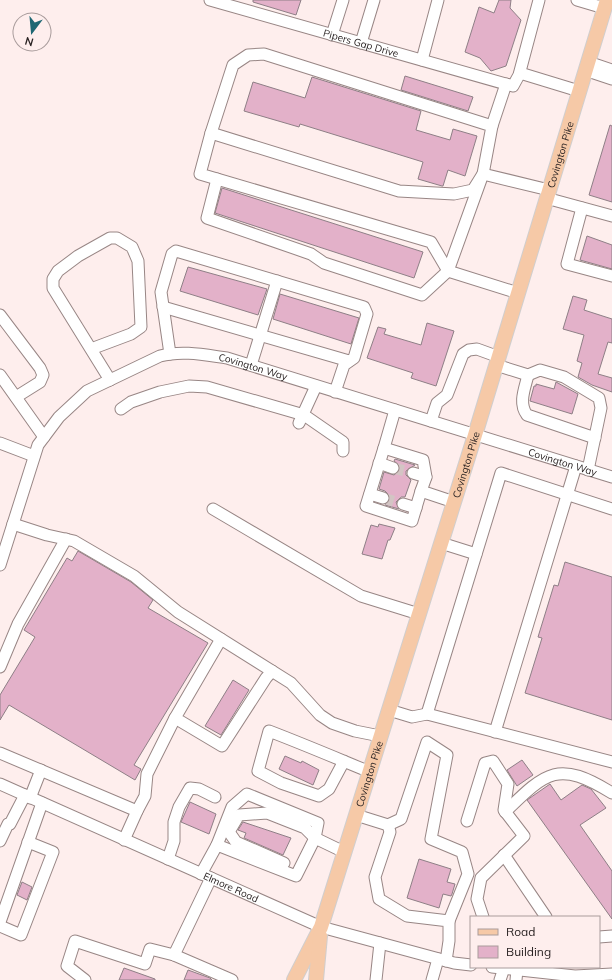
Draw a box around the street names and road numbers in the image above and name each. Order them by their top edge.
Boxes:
street label: Pipers Gap Drive [322,26,400,60]
street label: Covington Pike [544,120,577,190]
street label: Covington Way [218,351,290,384]
street label: Covington Pike [450,430,483,500]
street label: Covington Way [527,446,599,479]
street label: Covington Pike [353,739,386,809]
street label: Elmore Road [201,869,260,905]

